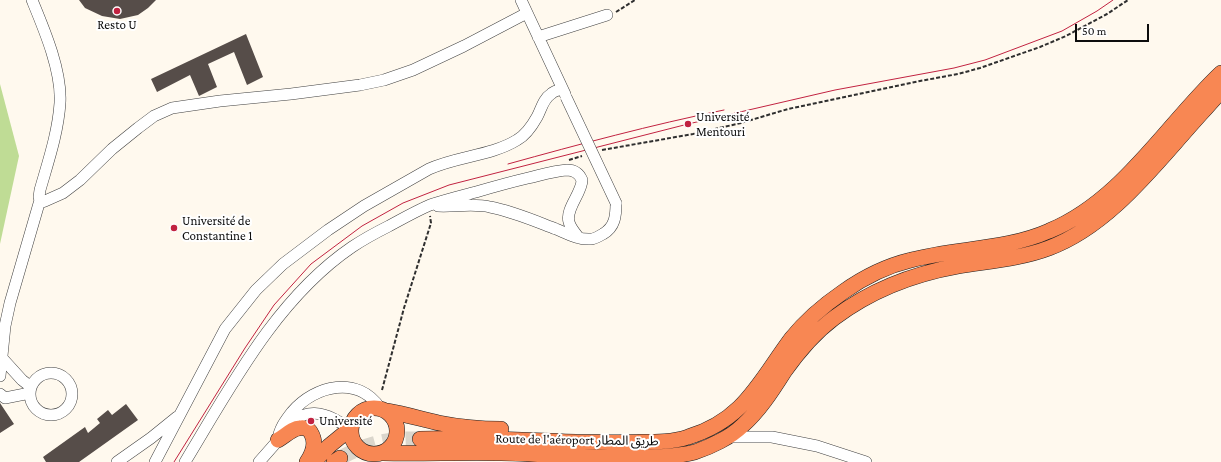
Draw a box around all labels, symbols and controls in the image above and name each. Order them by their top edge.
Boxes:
marker: Resto U [112,6,122,16]
scale bar [1077,16,1151,42]
place label: Resto U [97,17,137,33]
text: 50 m [1082,24,1106,38]
place label: Université Mentouri [696,109,749,140]
marker: Université Mentouri [683,119,693,129]
place label: Université de Constantine 1 [182,213,253,244]
marker: Université de Constantine 1 [169,223,179,233]
place label: Université [319,413,372,429]
marker: Université [306,416,316,426]
street label: Route de l'aéroport طريق المطار [495,431,659,449]

